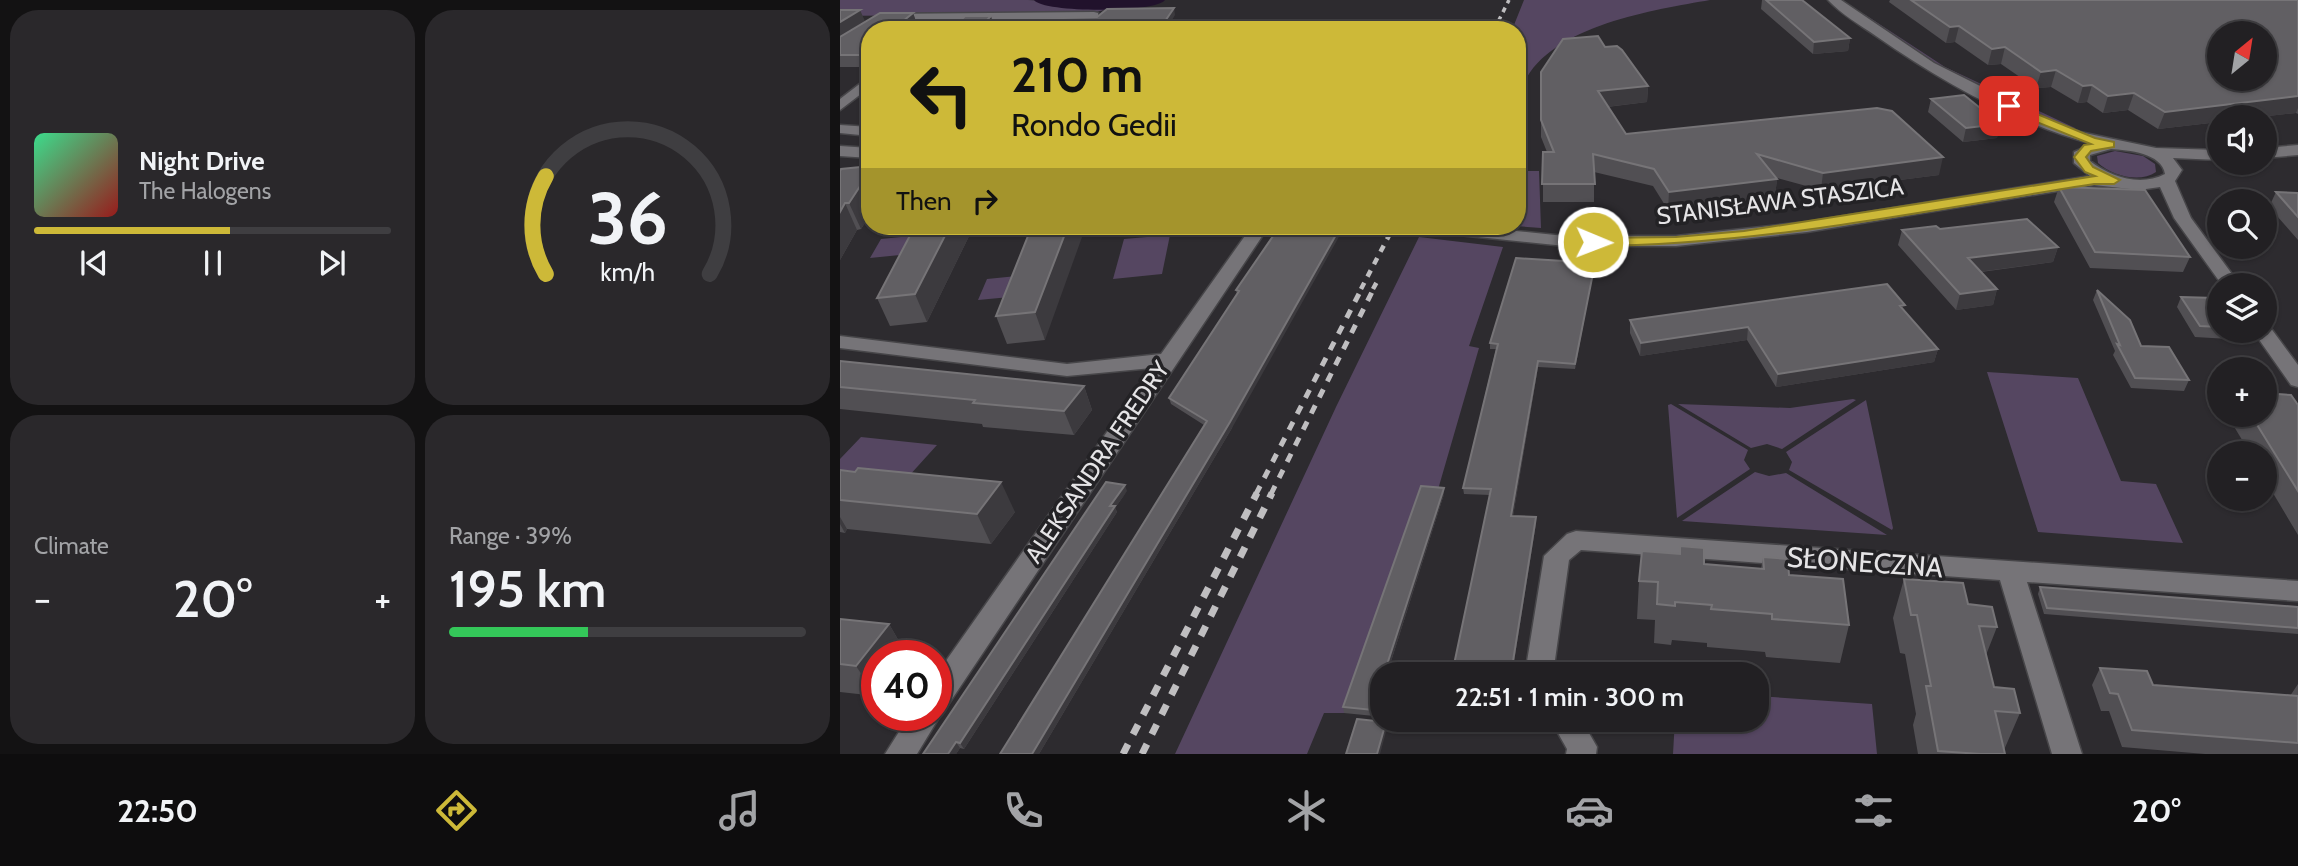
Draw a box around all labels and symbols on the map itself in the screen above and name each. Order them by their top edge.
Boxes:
north arrow [2207,21,2277,91]
pin [1979,76,2039,136]
street label: STANISŁAWA STASZICA [1655,171,1905,231]
position arrow [1556,205,1630,279]
street label: ALEKSANDRA FREDRY [1019,355,1175,568]
street label: SŁONECZNA [1786,540,1945,584]
speed limit sign: 40 [861,640,952,731]

